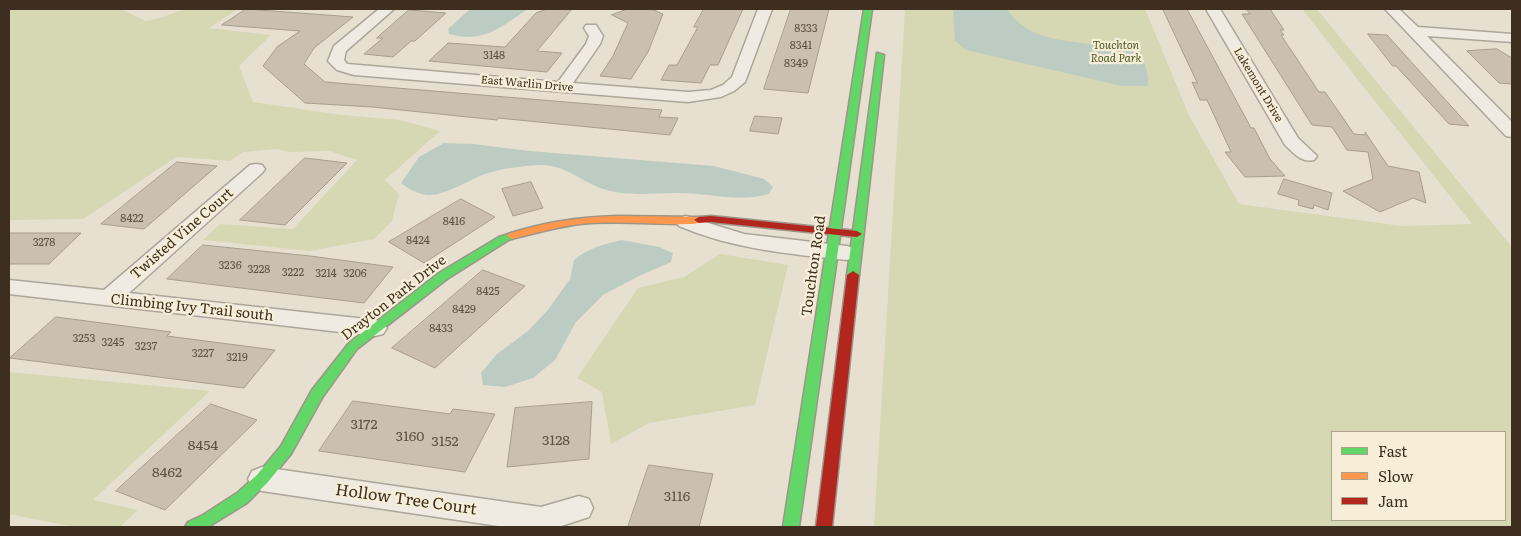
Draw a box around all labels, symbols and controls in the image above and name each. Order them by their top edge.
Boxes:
house number: 8333 [794,22,818,36]
house number: 8341 [790,39,812,53]
park label: Touchton Road Park [1091,39,1141,65]
street label: Lakemont Drive [1231,45,1285,125]
house number: 3148 [483,49,505,63]
house number: 8349 [784,57,808,71]
street label: East Warlin Drive [480,73,574,95]
street label: Twisted Vine Court [127,185,237,283]
house number: 8422 [120,212,144,226]
street label: Touchton Road [799,214,829,318]
house number: 8416 [443,215,465,229]
house number: 8424 [406,234,430,248]
house number: 3278 [33,236,55,250]
street label: Drayton Park Drive [338,252,450,344]
house number: 3236 [218,259,242,273]
house number: 3228 [248,263,270,277]
house number: 3222 [282,266,304,280]
house number: 3214 [315,267,337,281]
house number: 3206 [343,267,367,281]
house number: 8425 [476,285,500,299]
street label: Climbing Ivy Trail south [110,291,274,325]
house number: 8429 [452,303,476,317]
house number: 8433 [429,322,453,336]
house number: 3253 [73,332,95,346]
house number: 3245 [102,336,124,350]
house number: 3237 [135,340,157,354]
house number: 3227 [192,347,214,361]
house number: 3219 [226,351,248,365]
house number: 3172 [350,417,378,433]
house number: 3160 [396,429,424,445]
legend [1331,431,1506,521]
house number: 3128 [542,433,570,449]
house number: 3152 [431,434,459,450]
house number: 8454 [188,438,218,454]
text: Fast [1378,439,1407,462]
text: Slow [1378,464,1413,487]
house number: 8462 [152,465,182,481]
street label: Hollow Tree Court [334,481,478,519]
house number: 3116 [664,489,690,505]
text: Jam [1378,489,1408,512]

